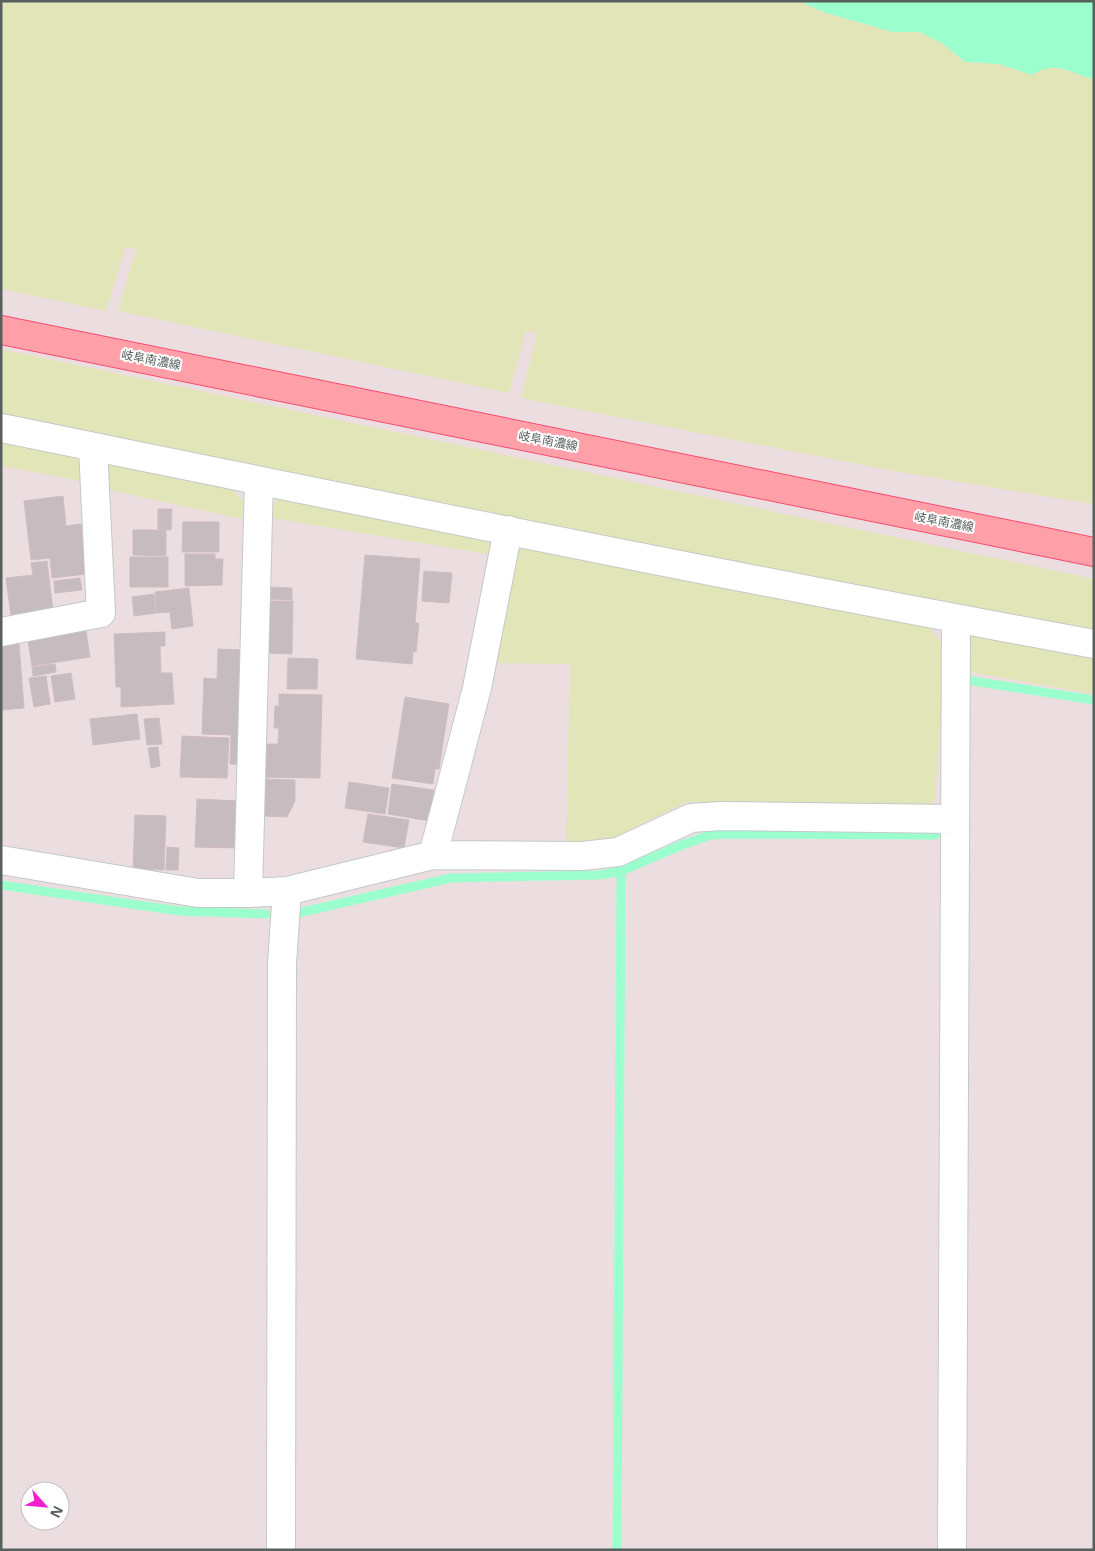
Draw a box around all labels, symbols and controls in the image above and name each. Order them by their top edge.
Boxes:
street label: 岐阜南濃線 [120,345,182,374]
street label: 岐阜南濃線 [517,426,579,455]
street label: 岐阜南濃線 [913,507,975,536]
north arrow [20,1481,70,1531]
text: N [46,1503,68,1522]

